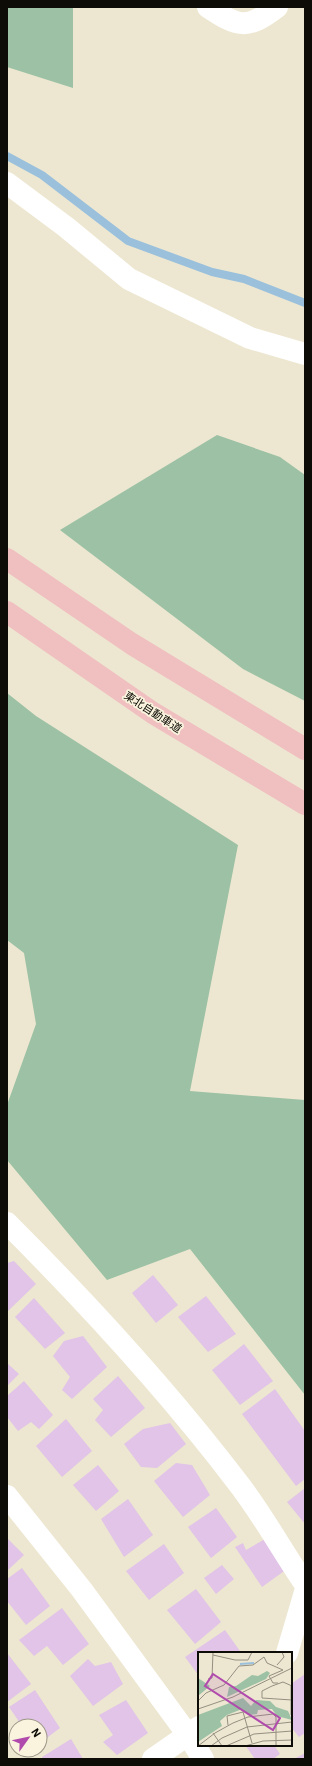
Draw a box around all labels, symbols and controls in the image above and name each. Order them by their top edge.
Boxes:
street label: 東北自動車道 [122,688,184,736]
inset map [198,1652,292,1746]
north arrow [8,1718,48,1758]
text: N [28,1725,44,1740]

